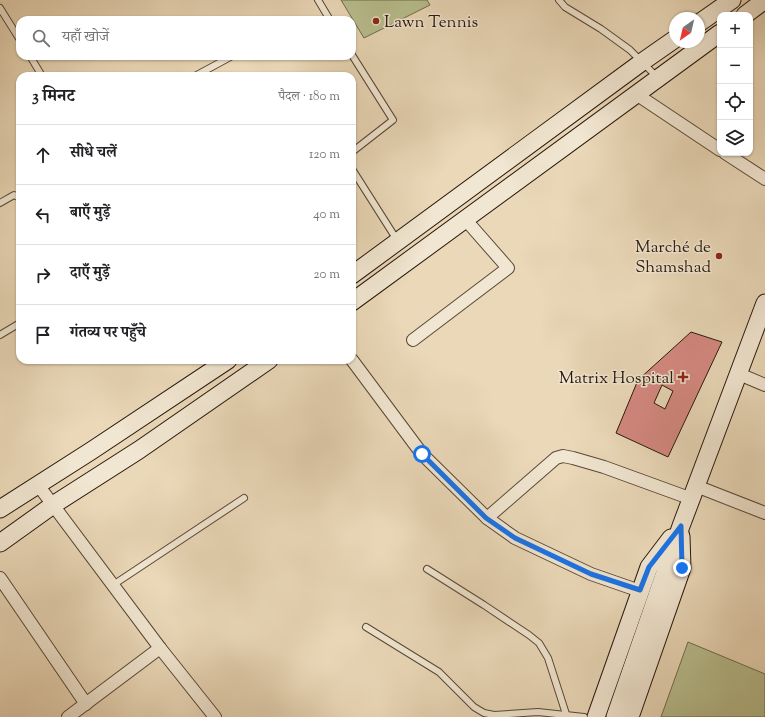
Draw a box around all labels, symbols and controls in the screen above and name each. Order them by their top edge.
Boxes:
place label: Lawn Tennis [384,11,479,35]
north arrow [669,12,705,48]
map controls [717,12,753,156]
button: + [717,12,753,48]
search box [16,16,356,60]
marker: Lawn Tennis [371,16,381,26]
icon: search [30,27,52,49]
text: यहाँ खोजें [62,27,109,48]
button: − [717,48,753,84]
button: locate [717,84,753,120]
text: 3 मिनट [32,85,75,109]
text: पैदल · 180 m [279,88,340,106]
button: layers [717,120,753,156]
text: सीधे चलें [70,143,117,164]
icon: ahead [32,144,54,166]
text: 120 m [309,146,340,164]
text: बाएँ मुड़ें [70,203,110,224]
icon: left [32,204,54,226]
text: 40 m [313,206,340,224]
place label: Marché de Shamshad [635,236,711,280]
marker: Marché de Shamshad [714,251,724,261]
text: दाएँ मुड़ें [70,263,110,284]
icon: right [32,264,54,286]
text: 20 m [314,266,340,284]
text: गंतव्य पर पहुँचे [70,323,146,344]
icon: arrive [32,324,54,346]
place label: Matrix Hospital [559,367,674,391]
marker: Matrix Hospital [677,371,689,383]
route start [413,445,431,463]
route end [673,559,691,577]

